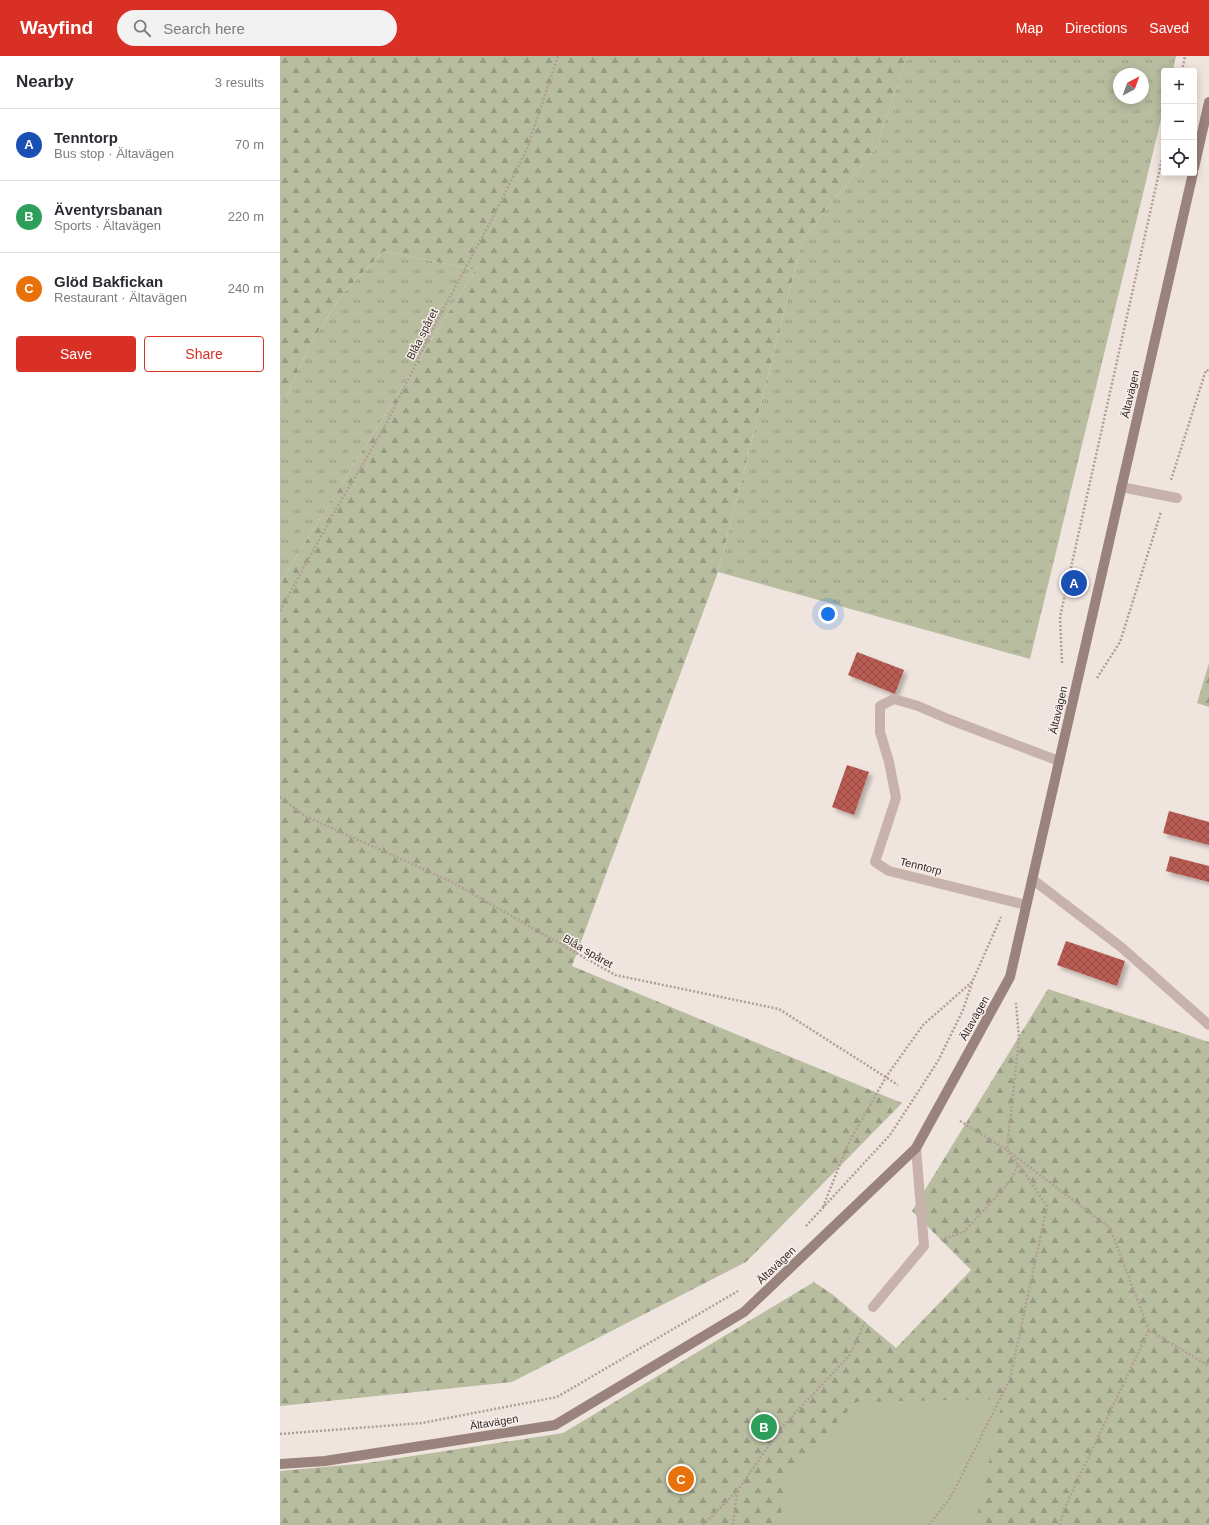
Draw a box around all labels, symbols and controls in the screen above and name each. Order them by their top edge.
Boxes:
search box [117,10,397,46]
text: Wayfind [20,17,93,38]
icon: search [131,17,153,39]
text: Search here [163,20,245,37]
text: Map [1016,20,1043,36]
text: Directions [1065,20,1127,36]
text: Saved [1149,20,1189,36]
north arrow [1113,68,1149,104]
map controls [1161,68,1197,176]
button: + [1161,68,1197,104]
text: Nearby [16,72,74,91]
text: 3 results [215,75,264,90]
button: − [1161,104,1197,140]
text: Tenntorp [54,129,118,146]
text: A [24,137,34,152]
text: 70 m [235,137,264,152]
button: locate [1161,140,1197,176]
text: Bus stop · Ältavägen [54,146,174,161]
text: Äventyrsbanan [54,201,162,218]
text: B [24,209,34,224]
text: 220 m [228,209,264,224]
text: Sports · Ältavägen [54,218,161,233]
text: Glöd Bakfickan [54,273,163,290]
text: C [24,281,34,296]
text: 240 m [228,281,264,296]
text: Restaurant · Ältavägen [54,290,187,305]
street label: Blåa spåret [404,306,440,362]
button: Save [16,336,136,372]
button: Share [144,336,264,372]
street label: Ältavägen [1119,369,1141,419]
pin: A [1061,568,1087,598]
your location [818,604,838,624]
street label: Ältavägen [1047,685,1069,735]
street label: Tenntorp [899,855,943,877]
street label: Blåa spåret [561,932,615,970]
street label: Ältavägen [957,994,991,1042]
street label: Ältavägen [754,1244,798,1286]
street label: Ältavägen [469,1412,519,1432]
pin: B [751,1412,777,1442]
pin: C [668,1464,694,1494]

